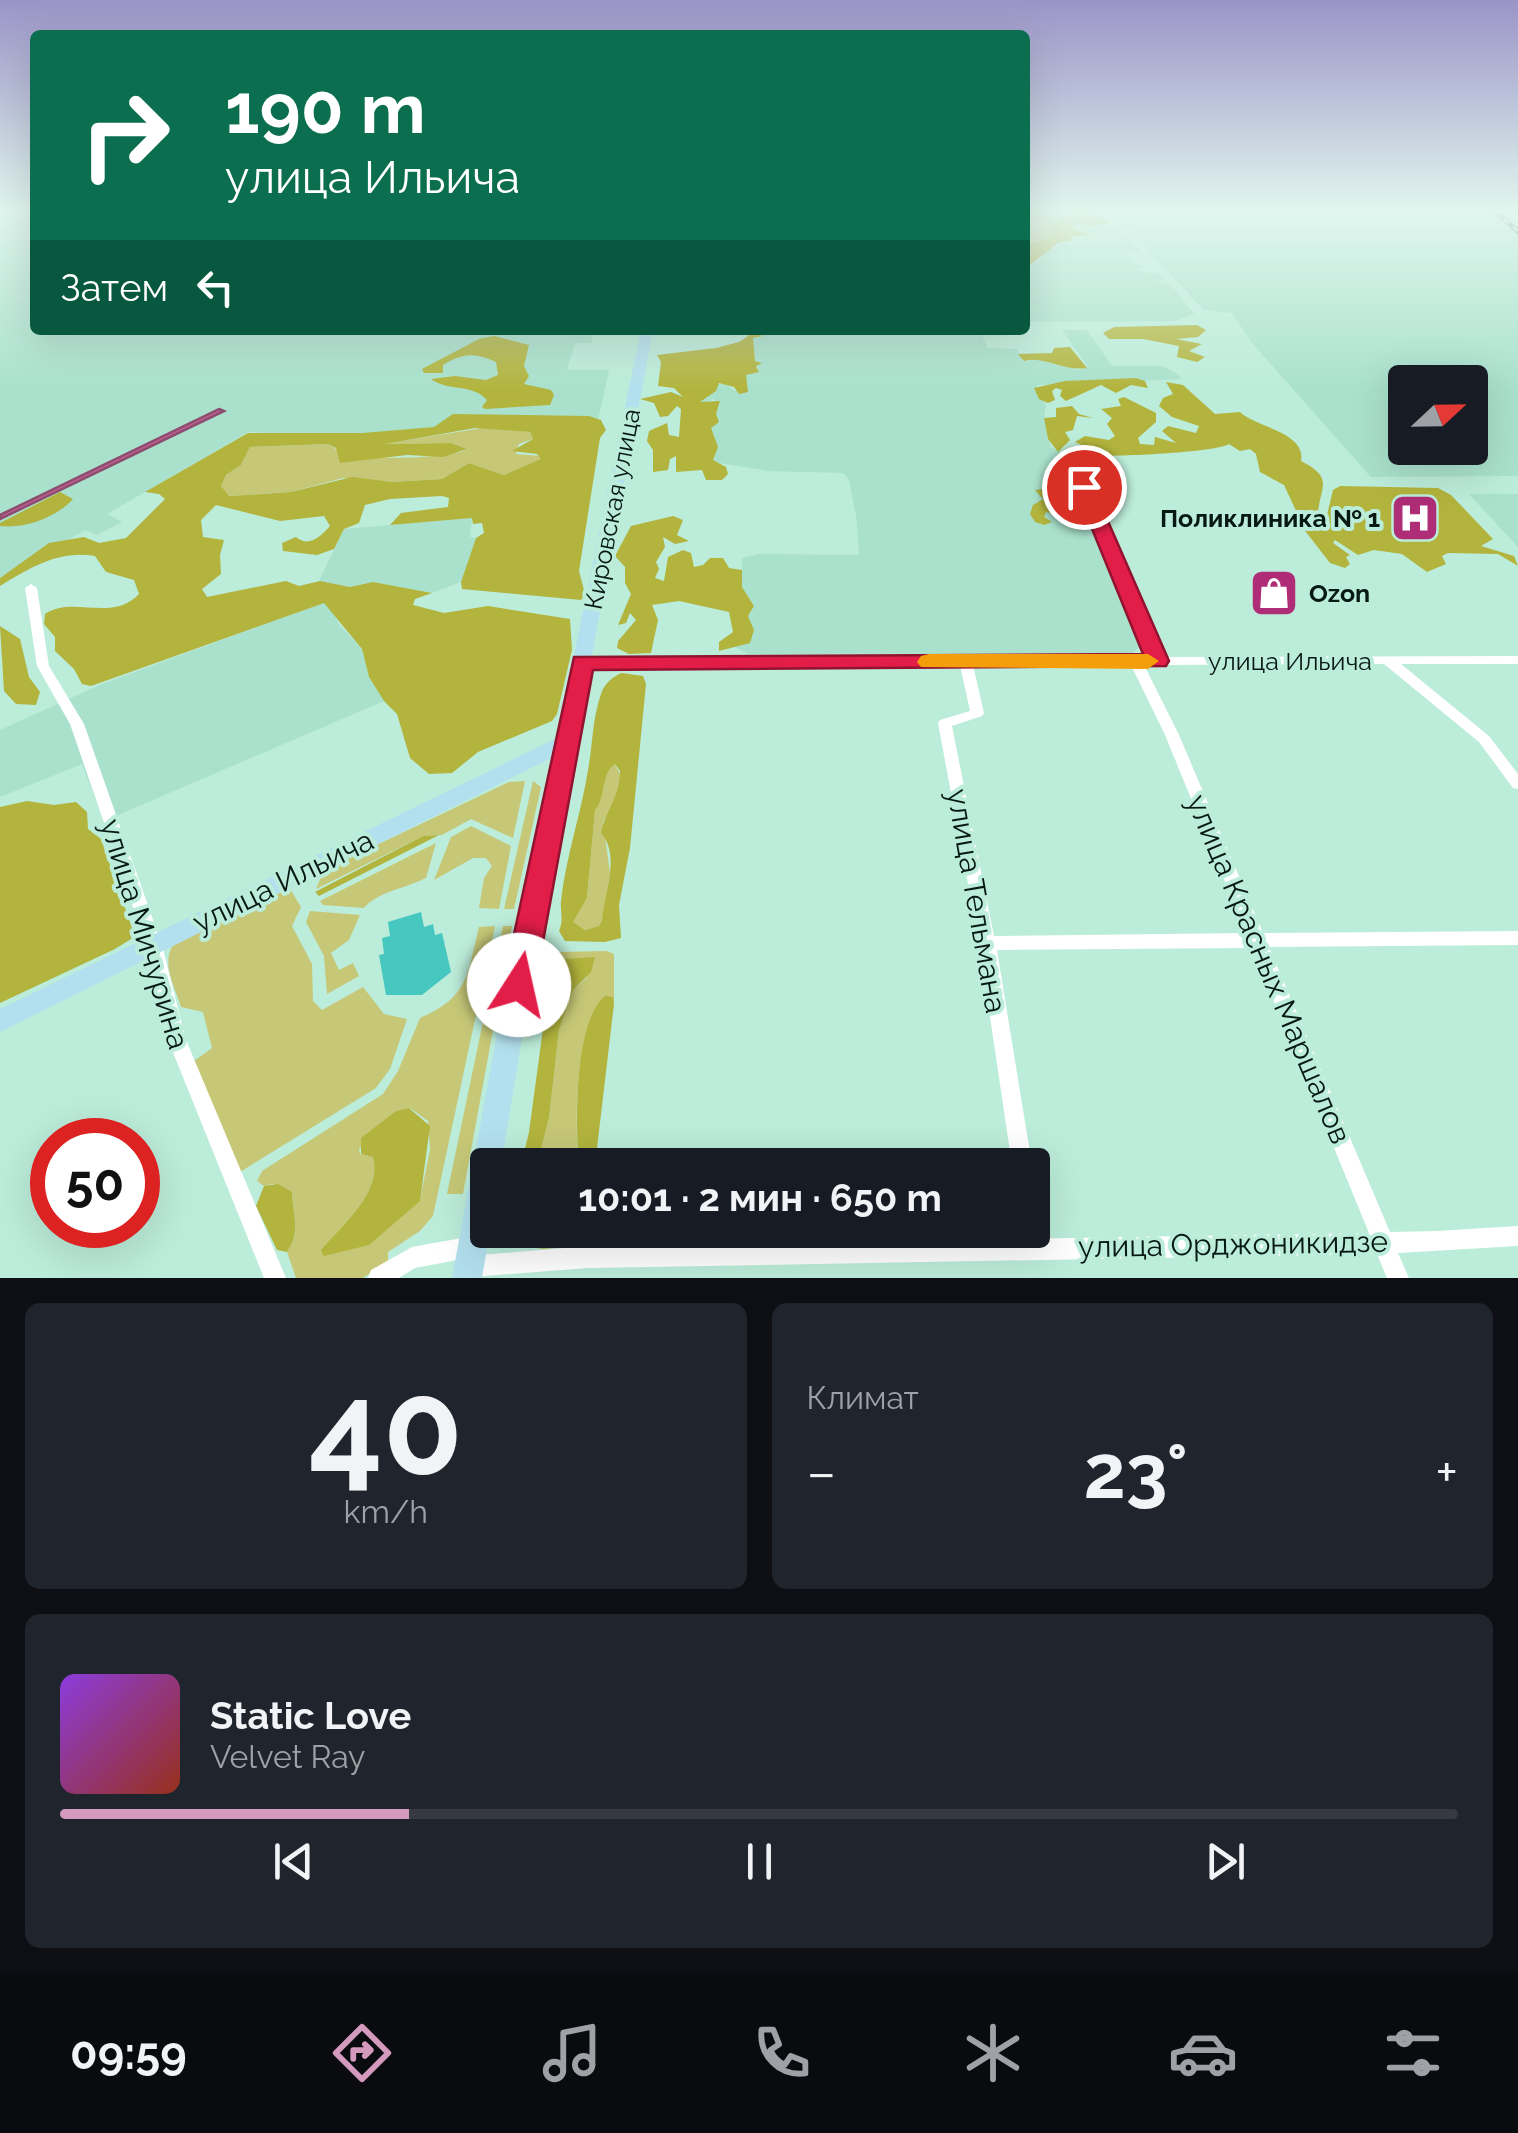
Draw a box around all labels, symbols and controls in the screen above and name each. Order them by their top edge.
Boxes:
text: 190 m [225,67,426,149]
icon: right [60,70,190,200]
text: улица Ильича [225,151,520,204]
icon: left [188,260,243,315]
text: Затем [60,265,168,310]
north arrow [1388,365,1488,465]
map controls [1388,365,1488,465]
street label: Кировская улица [578,406,646,612]
pin [1042,445,1127,530]
icon: arrive [1057,460,1112,515]
hospital icon: Поликлиника № 1 [1389,492,1441,544]
place label: Поликлиника № 1 [1160,503,1380,533]
shop icon: Ozon [1248,567,1300,619]
place label: Ozon [1309,578,1370,608]
street label: улица Ильича [1208,646,1372,676]
street label: улица Тельмана [940,786,1014,1016]
street label: улица Красных Маршалов [1179,789,1359,1149]
street label: улица Мичурина [93,815,197,1053]
street label: улица Ильича [187,822,379,940]
position arrow [467,933,571,1037]
speed limit sign: 50 [30,1118,160,1248]
text: 10:01 · 2 мин · 650 m [578,1175,942,1220]
street label: улица Орджоникидзе [1078,1224,1388,1264]
text: 40 [309,1352,463,1504]
text: Климат [807,1379,919,1416]
text: 23° [1084,1427,1188,1516]
text: − [807,1440,836,1505]
text: + [1435,1440,1458,1505]
text: km/h [344,1493,428,1530]
text: Static Love [210,1693,411,1738]
text: Velvet Ray [210,1738,365,1775]
icon: previous [266,1834,321,1889]
icon: pause [732,1834,787,1889]
icon: next [1198,1834,1253,1889]
icon: directions [327,2018,397,2088]
icon: music [537,2018,607,2088]
icon: phone [747,2018,817,2088]
icon: climate [958,2018,1028,2088]
icon: car [1168,2018,1238,2088]
icon: filters [1378,2018,1448,2088]
text: 09:59 [70,2027,187,2080]

